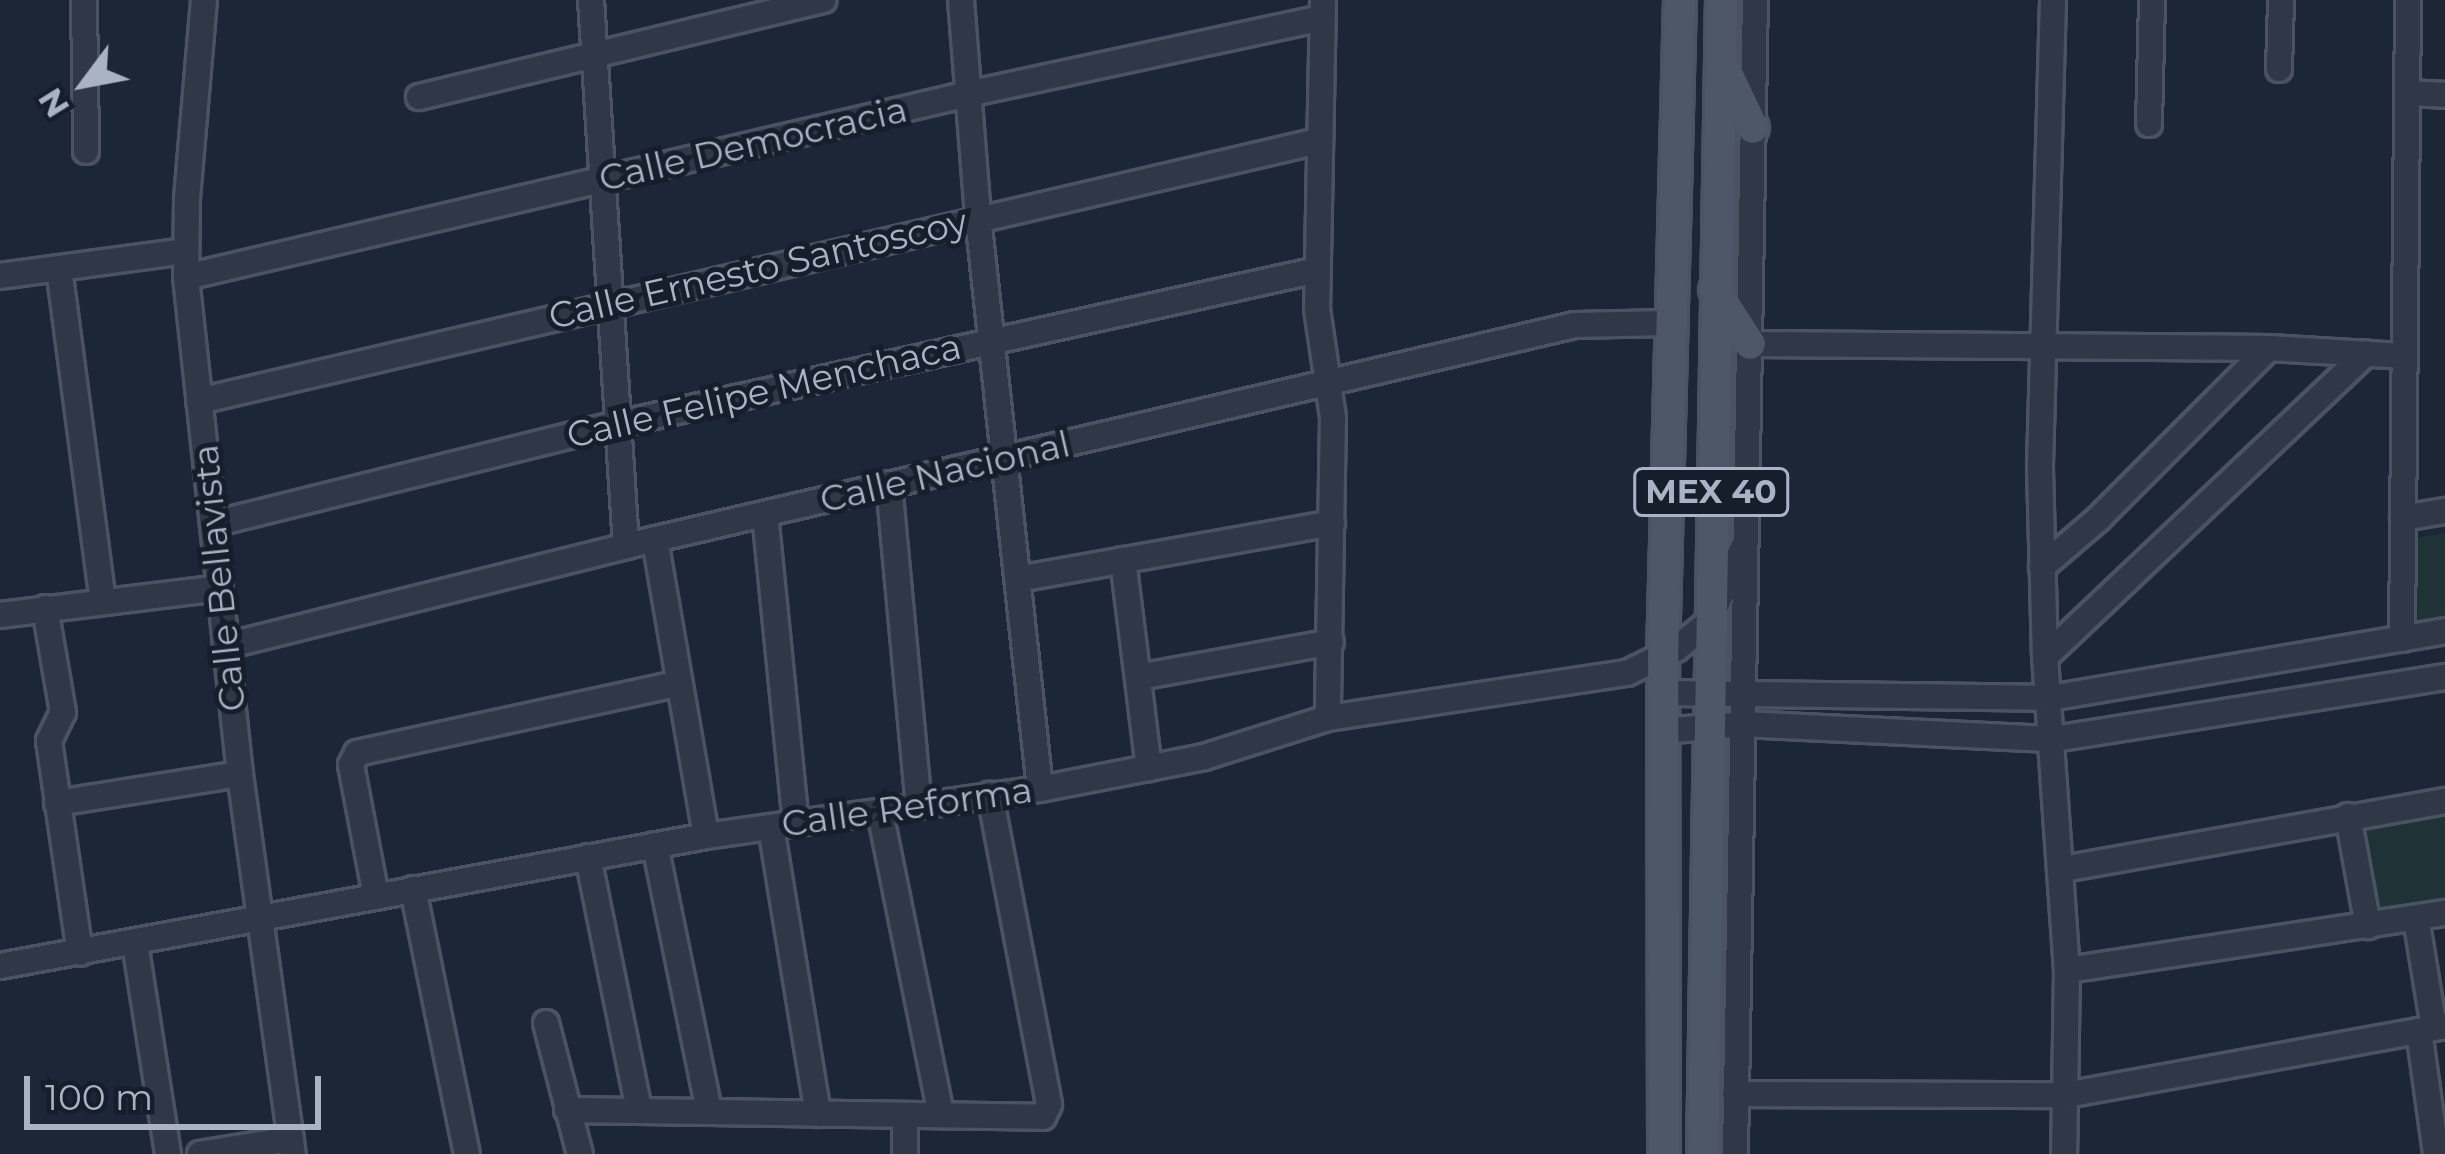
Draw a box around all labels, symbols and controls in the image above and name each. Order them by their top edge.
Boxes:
north arrow [24,24,144,144]
text: N [29,81,78,125]
street label: Calle Democracia [595,88,911,200]
street label: Calle Ernesto Santoscoy [545,200,971,338]
street label: Calle Felipe Menchaca [563,325,965,457]
street label: Calle Nacional [816,422,1074,522]
street label: Calle Bellavista [184,442,254,714]
road number: MEX 40 [1633,465,1789,519]
street label: Calle Reforma [779,768,1035,846]
scale bar [30,1052,327,1126]
text: 100 m [45,1075,153,1119]

